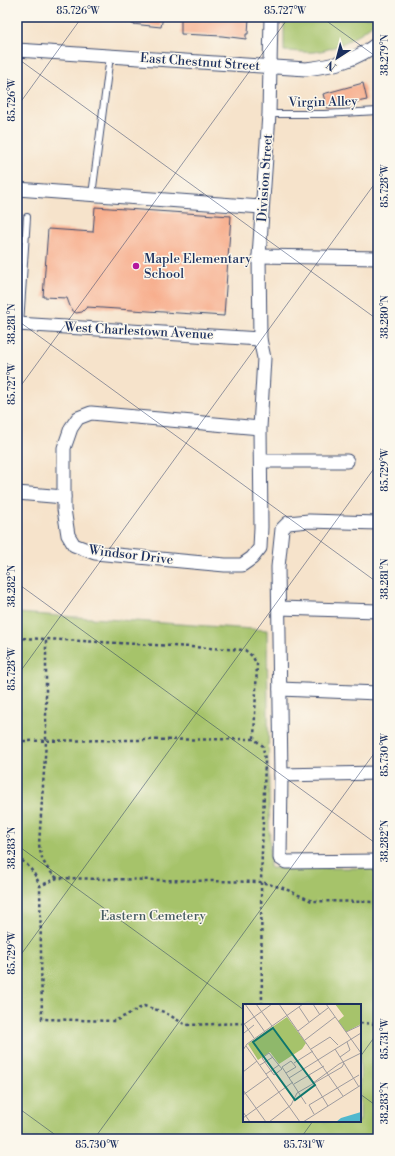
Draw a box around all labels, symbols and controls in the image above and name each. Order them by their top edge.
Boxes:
text: 85.726°W [56,5,101,17]
text: 85.727°W [264,5,307,17]
text: 38.279°N [379,34,391,76]
north arrow [317,38,357,78]
street label: East Chestnut Street [140,50,261,74]
text: N [324,57,339,74]
text: 85.726°W [6,77,18,122]
street label: Virgin Alley [287,93,358,111]
street label: Division Street [254,133,276,223]
text: 85.728°W [379,163,391,208]
place label: Maple Elementary School [144,251,252,282]
marker: Maple Elementary School [131,261,141,271]
text: 38.280°N [379,295,391,339]
text: 38.281°N [6,303,18,344]
street label: West Charlestown Avenue [63,319,214,343]
text: 85.727°W [6,362,18,405]
text: 85.729°W [379,447,391,492]
street label: Windsor Drive [87,542,175,568]
text: 38.281°N [379,558,391,599]
text: 38.282°N [6,564,18,607]
text: 85.728°W [6,646,18,691]
text: 85.730°W [379,732,391,777]
text: 38.282°N [379,819,391,862]
text: 38.283°N [6,826,18,869]
park label: Eastern Cemetery [100,908,206,924]
text: 85.729°W [6,930,18,975]
inset map [243,1004,361,1122]
text: 85.731°W [379,1017,391,1060]
text: 38.283°N [379,1081,391,1124]
text: 85.730°W [75,1139,120,1151]
text: 85.731°W [283,1139,326,1151]

